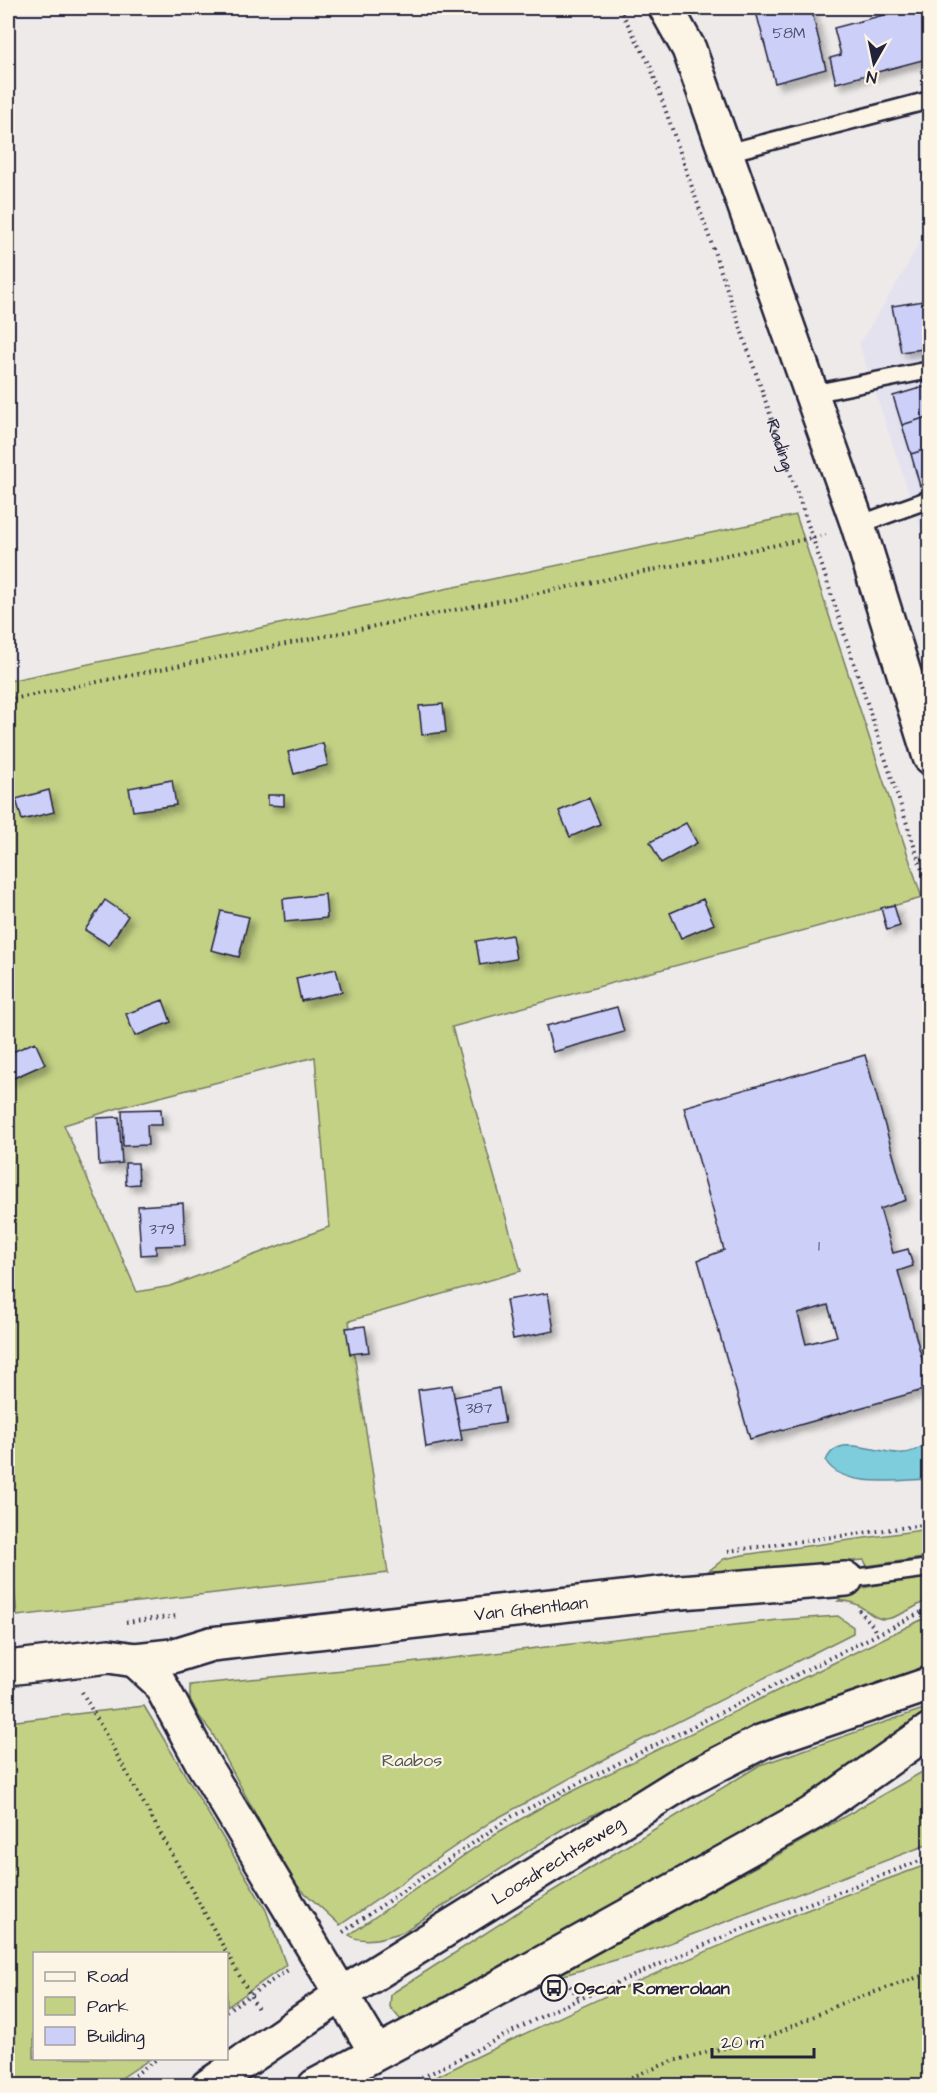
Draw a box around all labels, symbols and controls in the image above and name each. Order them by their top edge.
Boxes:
house number: 58M [773,23,805,44]
north arrow [844,33,904,93]
text: N [865,65,878,88]
street label: Rading [760,416,801,473]
house number: 379 [149,1219,175,1240]
house number: 1 [818,1236,820,1257]
house number: 387 [466,1398,492,1419]
street label: Van Ghentlaan [473,1590,589,1627]
park label: Raabos [382,1748,442,1773]
street label: Loosdrechtseweg [487,1810,628,1911]
legend [33,1952,228,2060]
text: Road [87,1964,128,1989]
bus stop icon: Oscar Romerolaan [539,1973,569,2003]
place label: Oscar Romerolaan [574,1976,730,2001]
text: Park [87,1994,129,2019]
scale bar [712,2021,814,2059]
text: Building [87,2024,145,2050]
text: 20 m [721,2030,764,2055]

